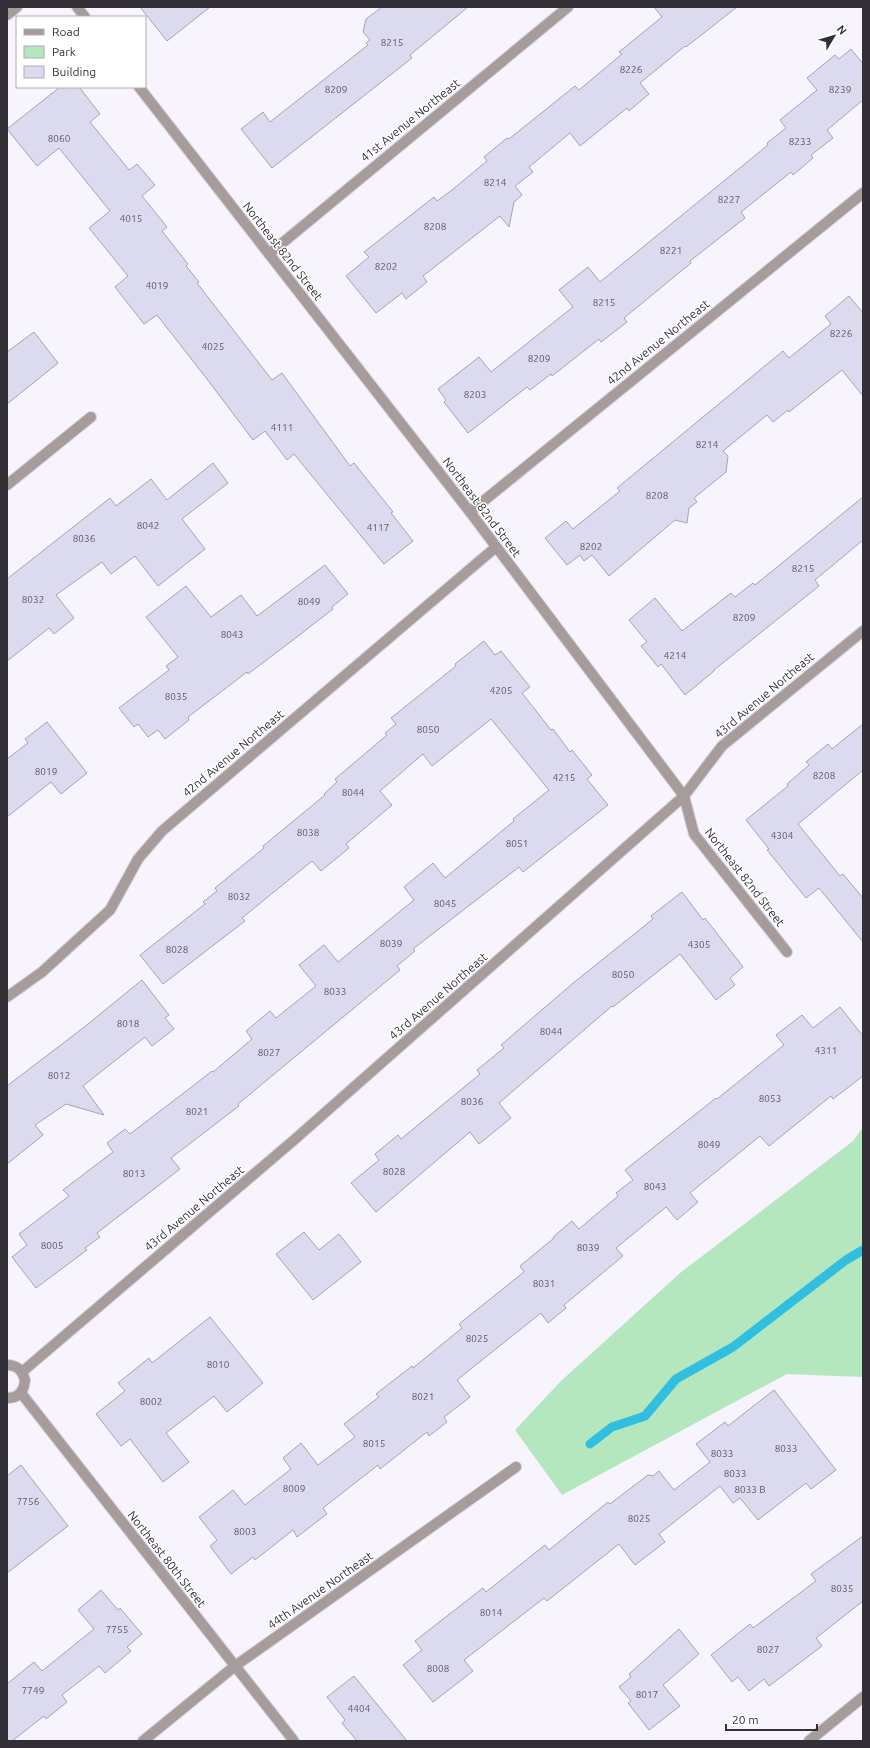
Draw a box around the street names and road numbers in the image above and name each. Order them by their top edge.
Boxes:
street label: 41st Avenue Northeast [358,76,462,164]
street label: Northeast 82nd Street [241,199,325,303]
street label: 42nd Avenue Northeast [604,297,712,387]
street label: Northeast 82nd Street [440,455,524,559]
street label: 43rd Avenue Northeast [712,650,816,740]
street label: 42nd Avenue Northeast [180,707,286,799]
street label: Northeast 82nd Street [703,825,787,929]
street label: 43rd Avenue Northeast [386,950,490,1042]
street label: 43rd Avenue Northeast [142,1163,246,1253]
street label: Northeast 80th Street [125,1508,209,1610]
street label: 44th Avenue Northeast [265,1549,375,1631]

